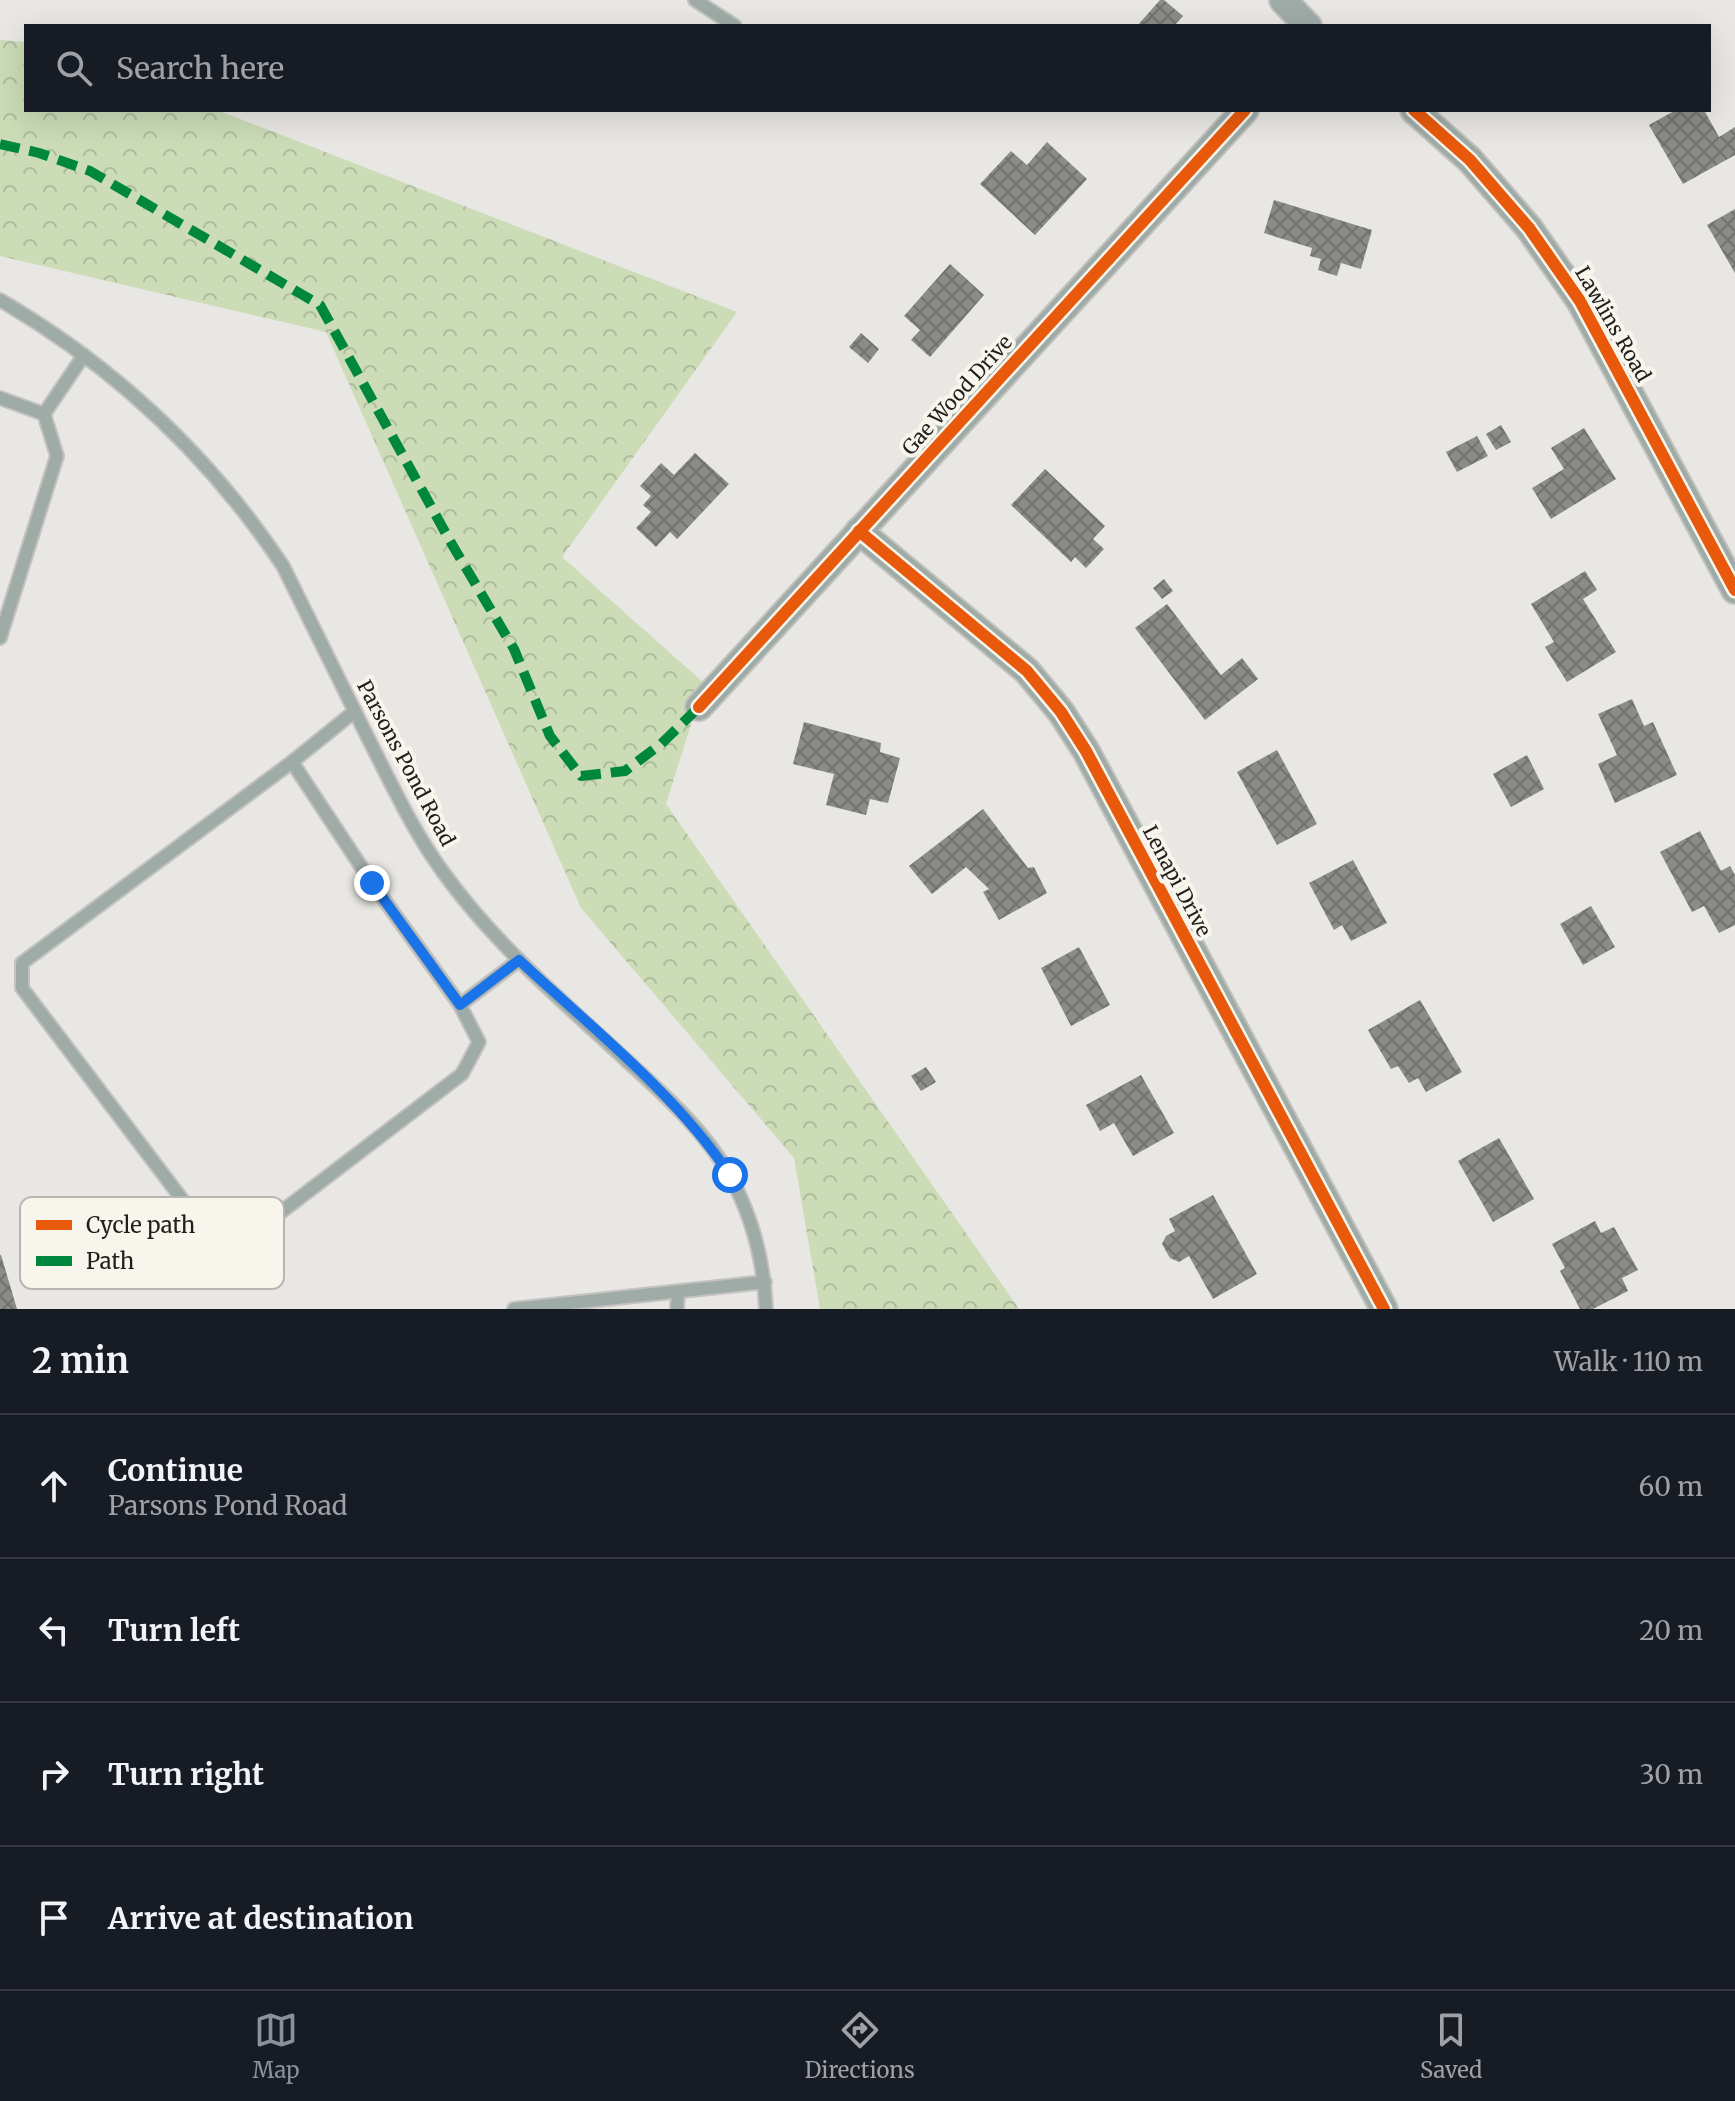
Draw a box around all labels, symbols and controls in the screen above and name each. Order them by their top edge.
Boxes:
search box [24,24,1711,112]
icon: search [52,46,96,90]
text: Search here [116,49,284,87]
street label: Lawlins Road [1570,261,1657,386]
street label: Gae Wood Drive [896,330,1017,460]
street label: Parsons Pond Road [352,676,461,850]
street label: Lenapi Drive [1138,821,1217,941]
route end [354,865,390,901]
route start [712,1157,748,1193]
legend [20,1197,284,1289]
text: Cycle path [86,1211,196,1239]
text: Path [86,1247,135,1275]
text: 2 min [32,1340,129,1382]
text: Walk · 110 m [1554,1345,1703,1378]
text: Continue [108,1451,243,1489]
icon: ahead [32,1464,76,1508]
text: 60 m [1639,1470,1703,1503]
text: Parsons Pond Road [108,1489,347,1522]
icon: left [32,1608,76,1652]
text: Turn left [108,1611,240,1649]
text: 20 m [1639,1614,1703,1647]
icon: right [32,1752,76,1796]
text: Turn right [108,1755,264,1793]
text: 30 m [1640,1758,1703,1791]
icon: arrive [32,1896,76,1940]
text: Arrive at destination [108,1899,414,1937]
tab: Map [253,2008,300,2084]
tab: Directions [805,2008,915,2084]
tab: Saved [1420,2008,1482,2084]

